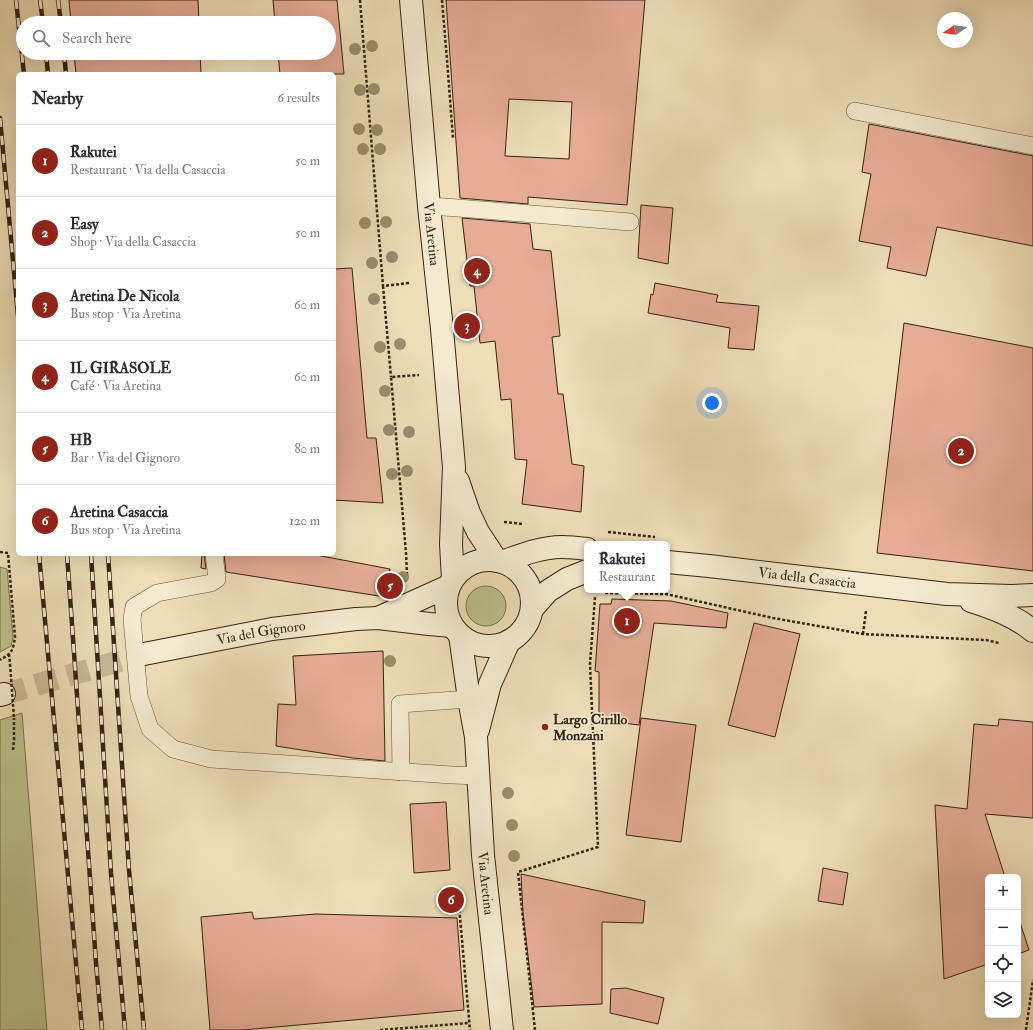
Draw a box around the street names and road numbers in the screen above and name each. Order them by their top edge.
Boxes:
street label: Via Aretina [420,202,444,267]
street label: Via della Casaccia [757,563,857,592]
street label: Via del Gignoro [215,617,307,648]
street label: Via Aretina [474,851,498,916]

